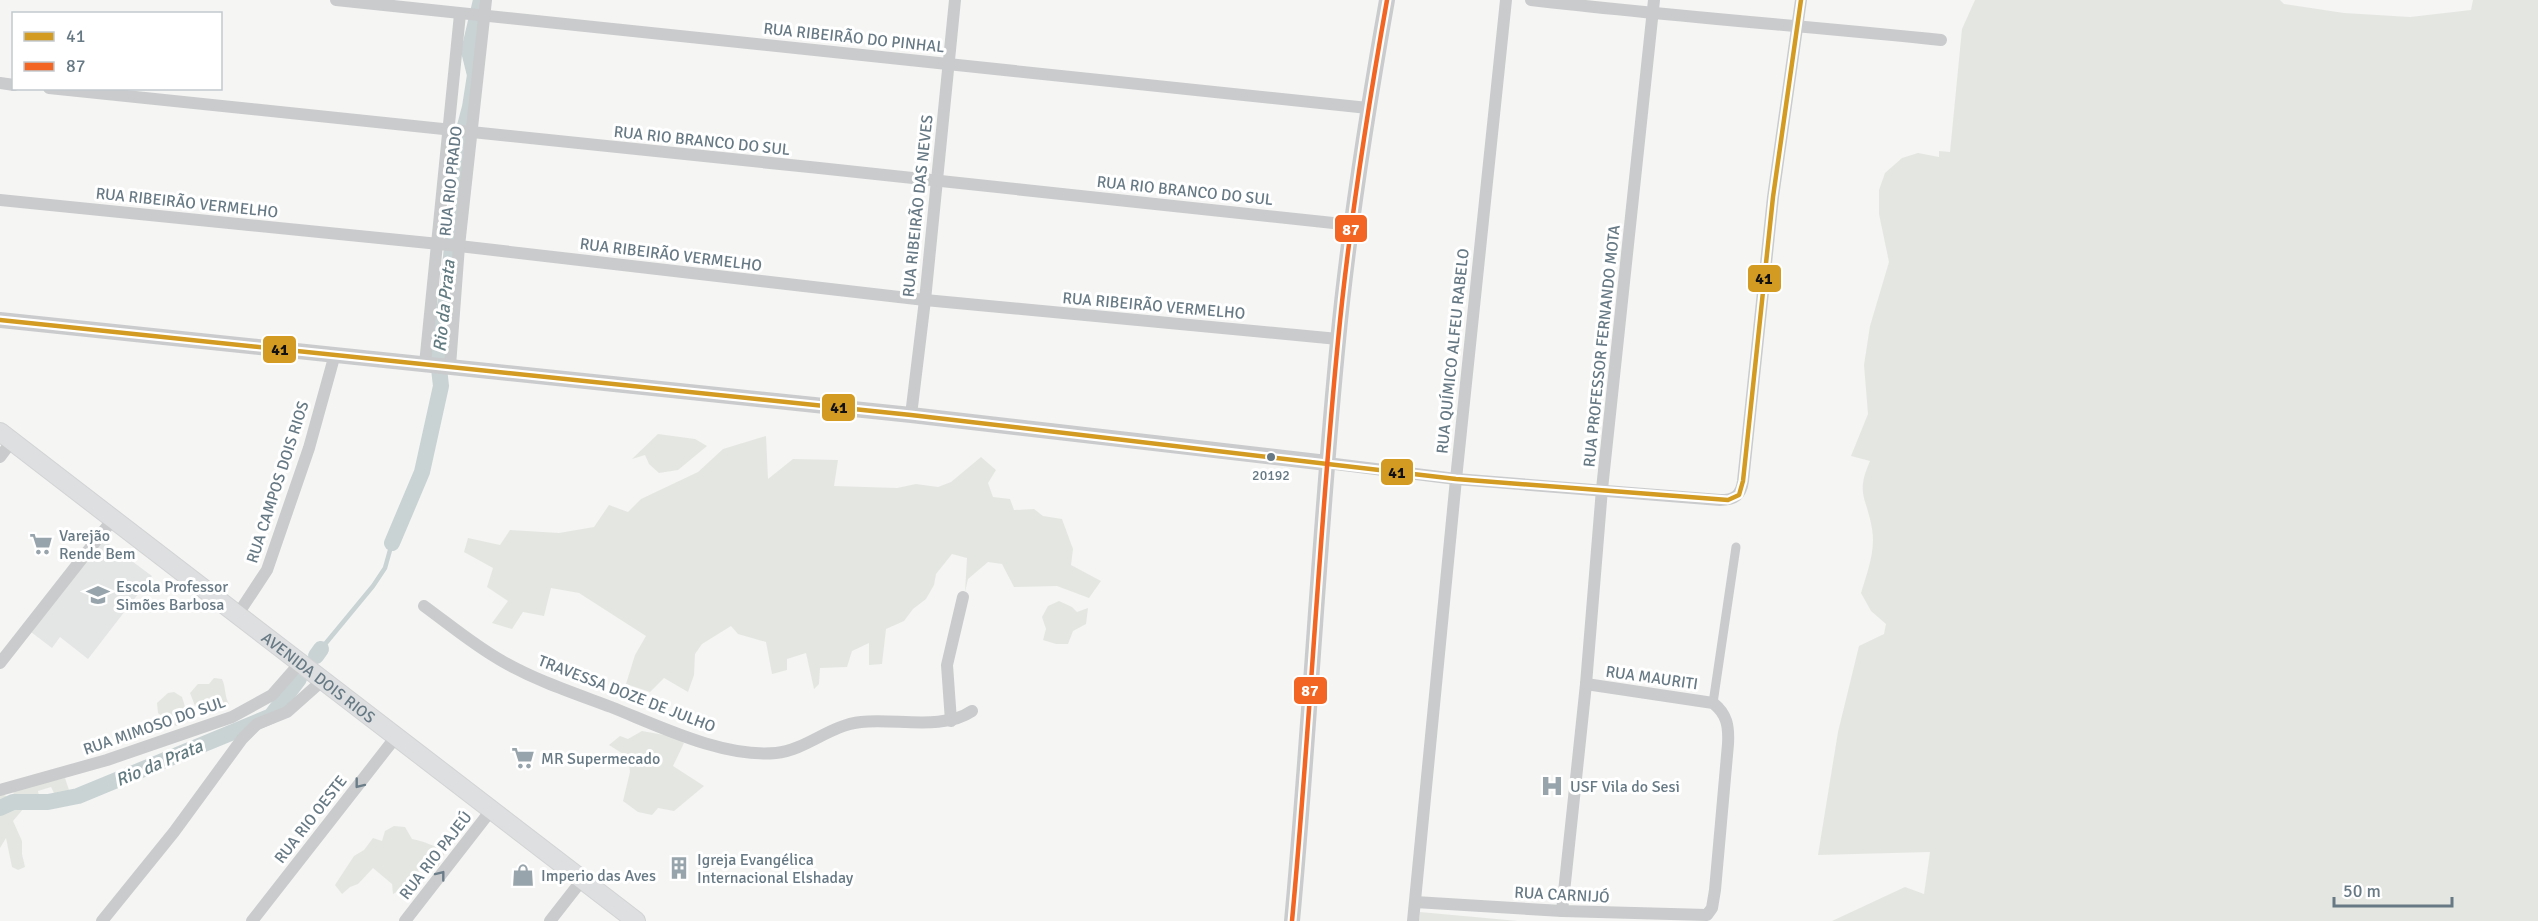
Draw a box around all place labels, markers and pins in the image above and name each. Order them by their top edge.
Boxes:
marker: 20192 [1265,451,1277,463]
place label: 20192 [1252,467,1290,484]
place label: Varejão Rende Bem [59,526,136,564]
supermarket icon: Varejão Rende Bem [28,531,54,557]
place label: Escola Professor Simões Barbosa [116,577,228,615]
school or university icon: Escola Professor Simões Barbosa [85,582,111,608]
supermarket icon: MR Supermecado [510,745,536,771]
place label: MR Supermecado [541,749,660,769]
hospital icon: USF Vila do Sesi [1539,773,1565,799]
place label: USF Vila do Sesi [1570,777,1680,797]
place label: Igreja Evangélica Internacional Elshaday [697,850,854,888]
building icon: Igreja Evangélica Internacional Elshaday [666,855,692,881]
shop icon: Imperio das Aves [510,862,536,888]
place label: Imperio das Aves [541,866,656,886]

